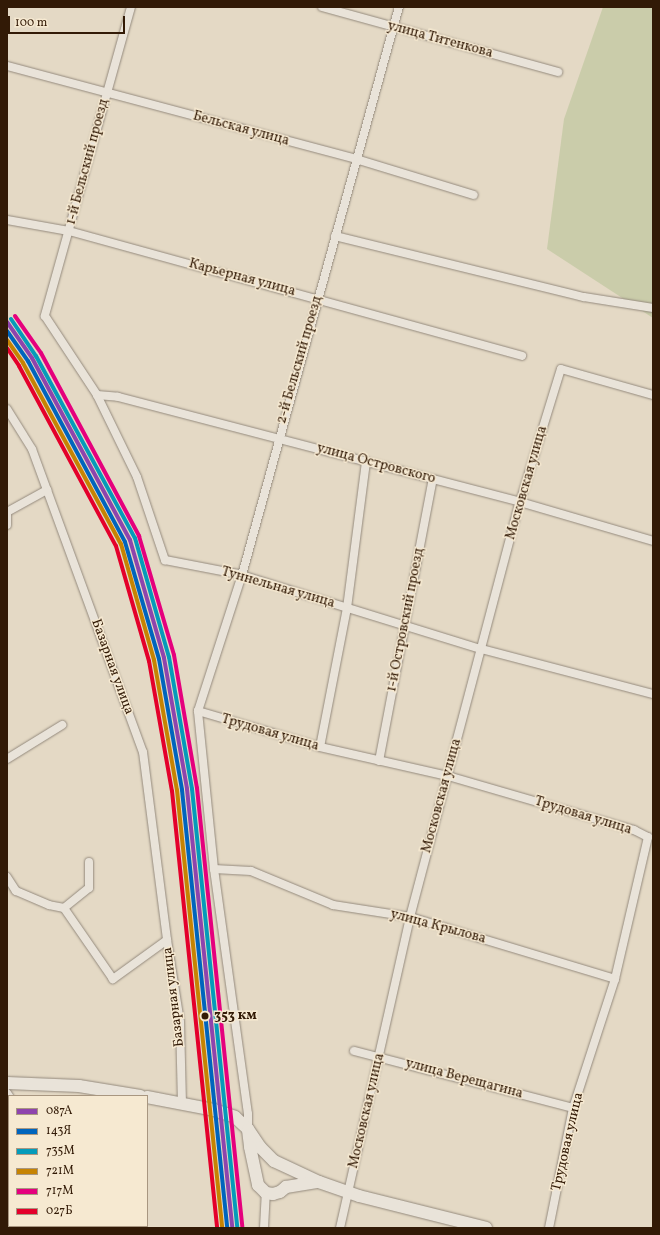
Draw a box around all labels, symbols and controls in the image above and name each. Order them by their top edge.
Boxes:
scale bar [10,8,127,34]
text: 100 m [15,15,47,31]
street label: улица Титенкова [385,18,495,62]
street label: 1-й Бельский проезд [63,97,113,227]
street label: Бельская улица [191,108,291,150]
street label: Карьерная улица [187,256,297,300]
street label: 2-й Бельский проезд [274,294,326,426]
street label: Московская улица [503,424,551,542]
street label: улица Островского [315,440,437,488]
street label: 1-й Островский проезд [384,547,428,693]
street label: Туннельная улица [219,564,337,612]
street label: Базарная улица [87,617,137,717]
street label: Трудовая улица [219,711,321,755]
street label: Московская улица [419,737,465,855]
street label: Трудовая улица [532,793,634,839]
street label: улица Крылова [388,906,488,948]
street label: Базарная улица [160,946,188,1048]
place label: 353 км [214,1008,257,1024]
marker: 353 км [199,1010,211,1022]
street label: Московская улица [346,1052,388,1170]
street label: улица Верещагина [403,1055,525,1103]
street label: Трудовая улица [548,1091,588,1193]
legend [8,1095,148,1227]
text: 087А [46,1103,72,1119]
text: 143Я [46,1123,71,1139]
text: 735М [46,1143,75,1159]
text: 721М [46,1163,74,1179]
text: 717М [46,1183,73,1199]
text: 027Б [46,1203,73,1219]

